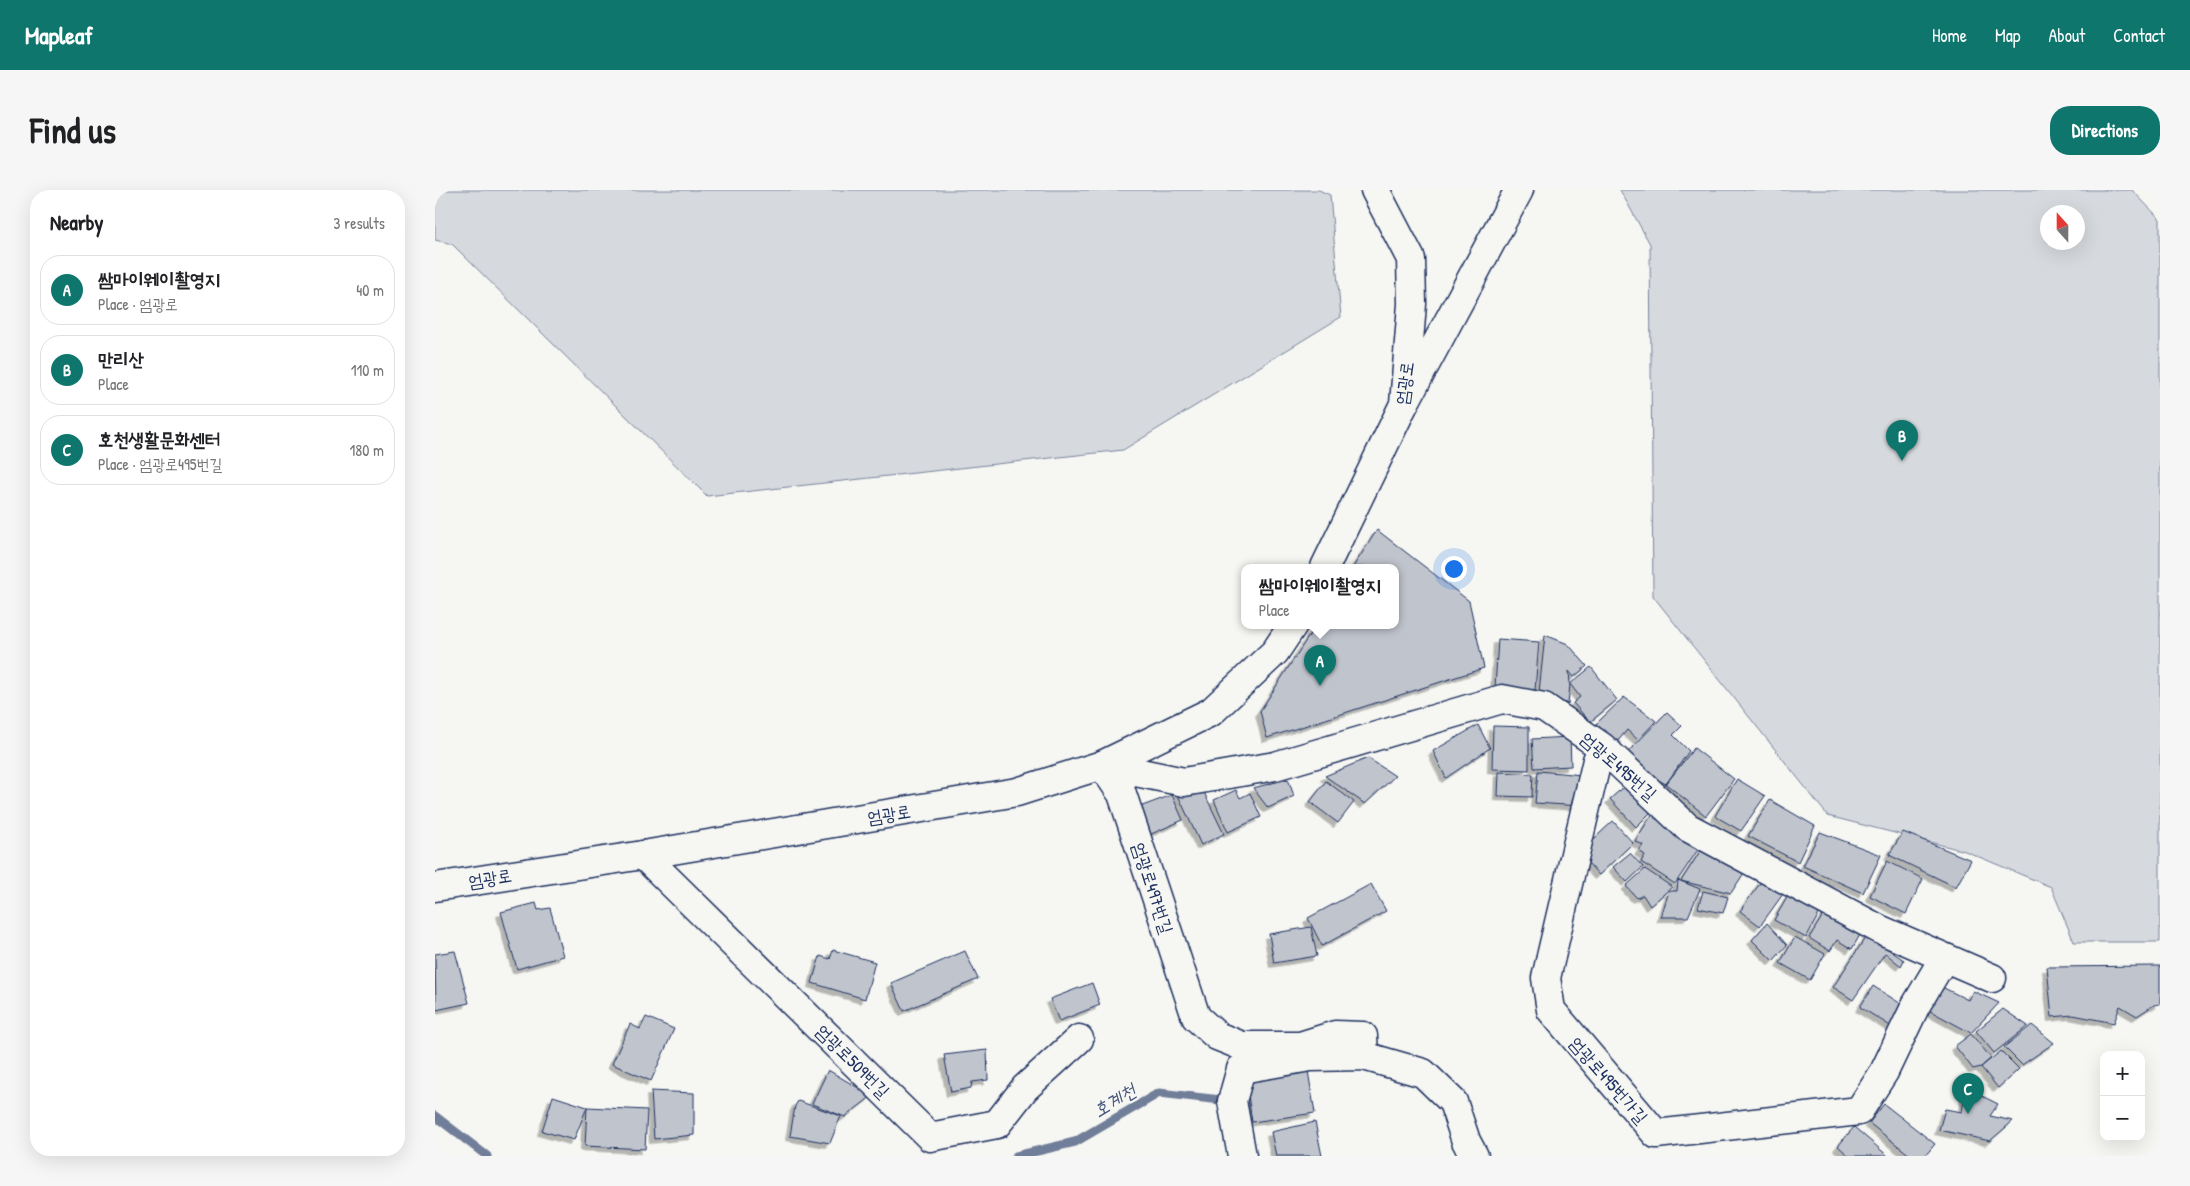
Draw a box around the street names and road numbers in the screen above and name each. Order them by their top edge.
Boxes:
street label: 엄광로 [1389,360,1419,406]
street label: 엄광로495번길 [1576,726,1663,806]
street label: 엄광로 [866,798,912,830]
street label: 엄광로497번길 [1126,839,1180,937]
street label: 엄광로 [467,862,513,894]
street label: 엄광로509번길 [811,1019,896,1104]
street label: 엄광로495번가길 [1564,1031,1654,1129]

